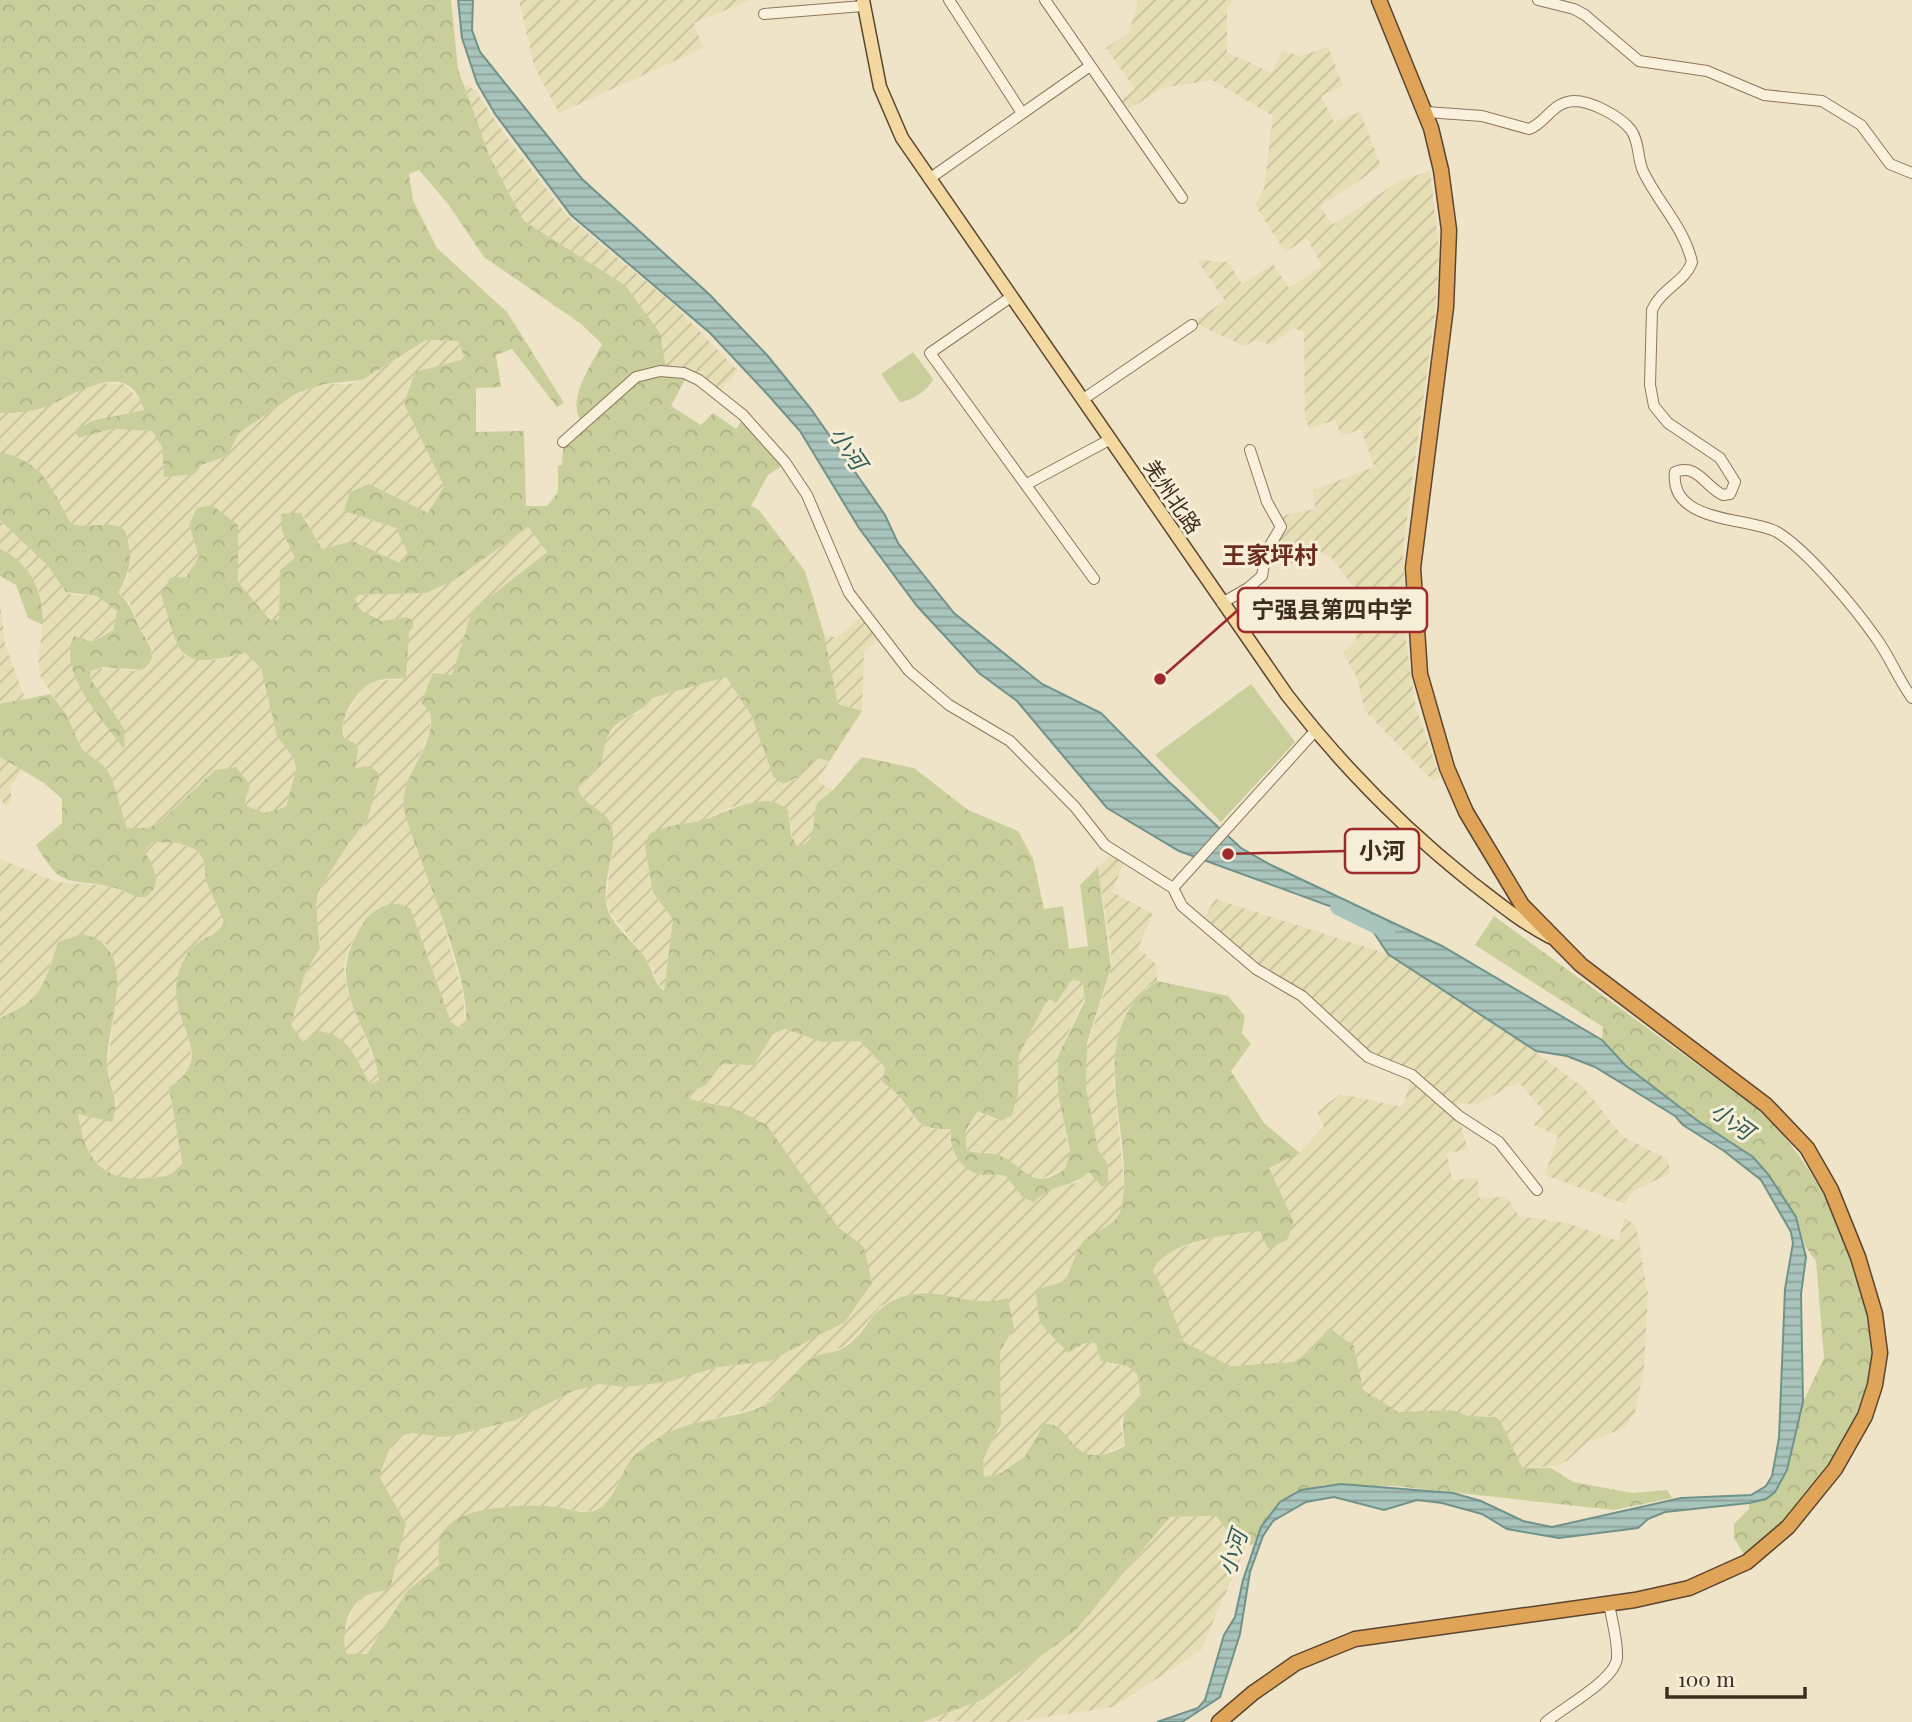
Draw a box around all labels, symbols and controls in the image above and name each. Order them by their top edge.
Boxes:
water label: 小河 [824,419,877,478]
street label: 羌州北路 [1139,453,1209,539]
district label: 王家坪村 [1222,538,1318,570]
callout: 宁强县第四中学 [1238,588,1427,632]
text: 宁强县第四中学 [1252,593,1413,624]
callout: 小河 [1345,829,1419,873]
text: 小河 [1359,834,1405,865]
water label: 小河 [1705,1094,1764,1148]
water label: 小河 [1210,1522,1255,1579]
scale bar [1667,1656,1805,1700]
text: 100 m [1678,1664,1735,1692]

